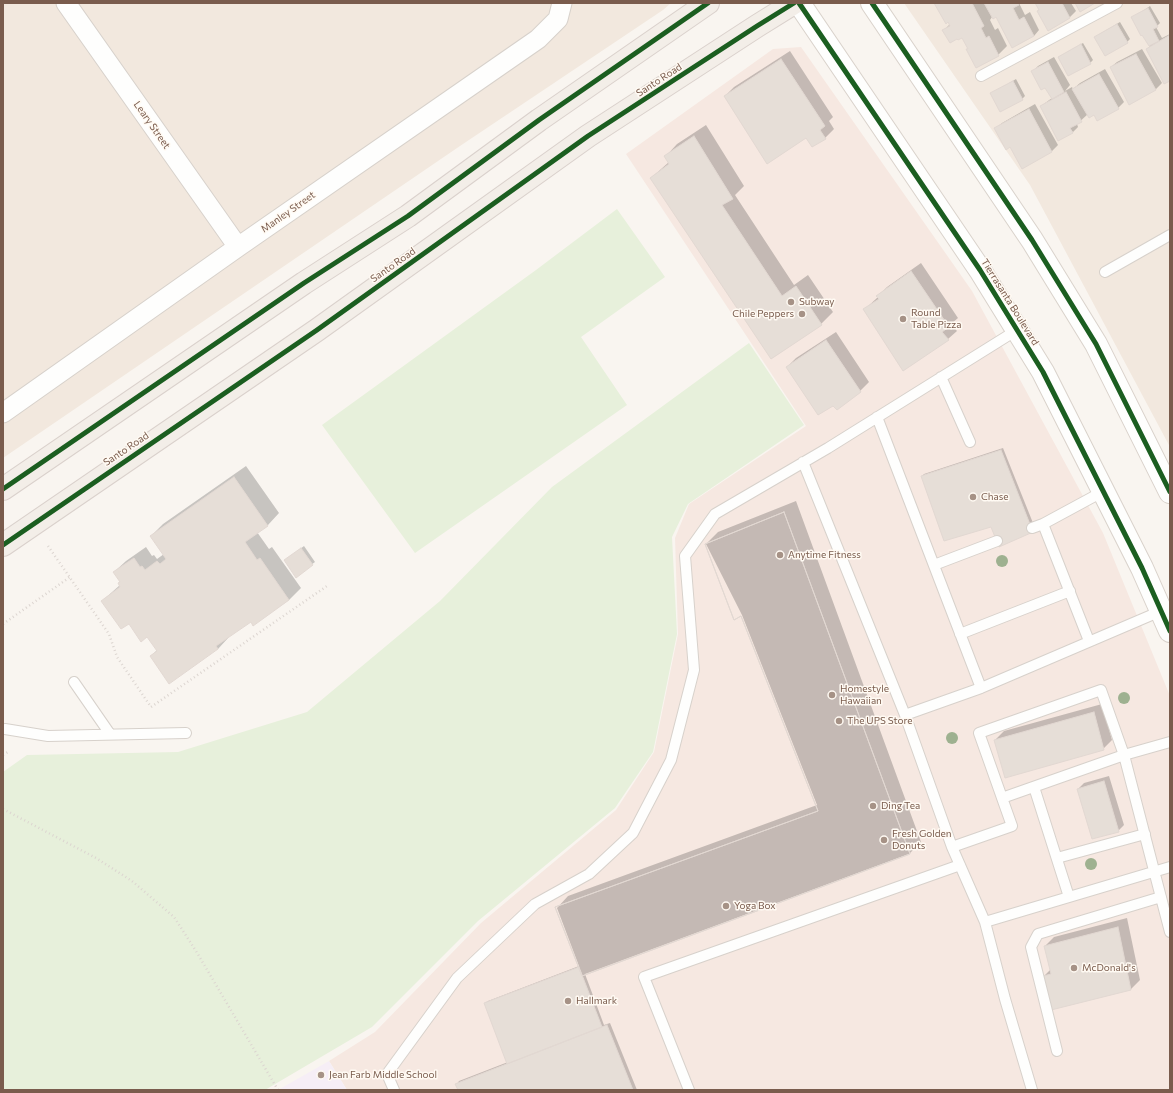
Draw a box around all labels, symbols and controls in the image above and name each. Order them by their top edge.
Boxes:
street label: Santo Road [634,61,684,99]
street label: Leary Street [131,99,173,151]
street label: Manley Street [259,189,317,235]
street label: Santo Road [368,245,418,285]
street label: Tierrasanta Boulevard [978,257,1042,347]
place label: Subway [799,296,834,308]
marker: Subway [786,297,796,307]
place label: Round Table Pizza [911,307,961,330]
place label: Chile Peppers [732,308,794,320]
marker: Chile Peppers [797,309,807,319]
marker: Round Table Pizza [898,314,908,324]
street label: Santo Road [101,429,151,469]
place label: Chase [981,491,1009,503]
marker: Chase [968,492,978,502]
place label: Anytime Fitness [788,549,861,561]
marker: Anytime Fitness [775,550,785,560]
place label: Homestyle Hawaiian [840,683,889,706]
marker: Homestyle Hawaiian [827,690,837,700]
place label: The UPS Store [847,715,913,727]
marker: The UPS Store [834,716,844,726]
place label: Ding Tea [881,800,920,812]
marker: Ding Tea [868,801,878,811]
place label: Fresh Golden Donuts [892,828,952,852]
marker: Fresh Golden Donuts [879,835,889,845]
place label: Yoga Box [734,900,776,912]
marker: Yoga Box [721,901,731,911]
place label: McDonald's [1082,962,1136,974]
marker: McDonald's [1069,963,1079,973]
place label: Hallmark [576,995,617,1007]
marker: Hallmark [563,996,573,1006]
place label: Jean Farb Middle School [329,1069,437,1081]
marker: Jean Farb Middle School [316,1070,326,1080]

